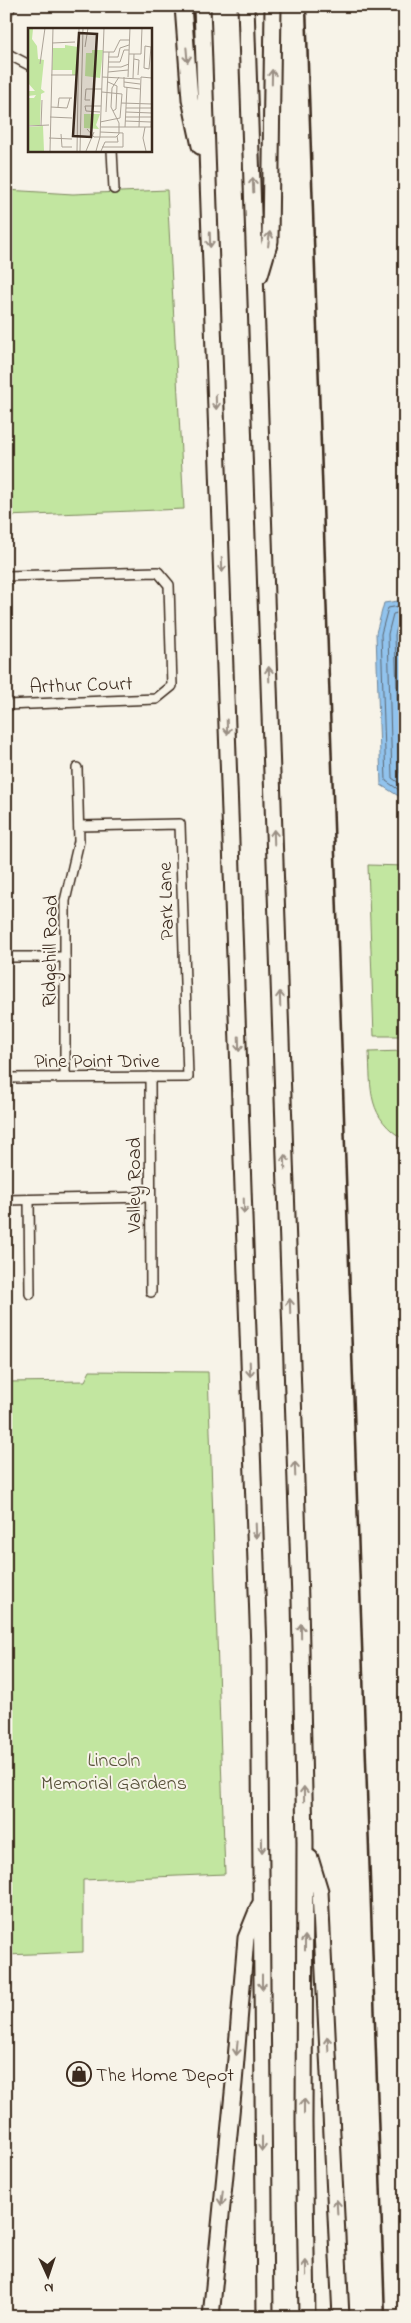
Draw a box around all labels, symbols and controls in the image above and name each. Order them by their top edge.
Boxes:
inset map [28,28,151,151]
one-way arrow [182,47,191,63]
one-way arrow [268,69,277,85]
one-way arrow [248,177,257,193]
one-way arrow [206,232,215,248]
one-way arrow [264,232,274,248]
one-way arrow [211,394,221,410]
one-way arrow [217,556,226,572]
one-way arrow [264,667,274,683]
street label: Arthur Court [29,670,133,703]
one-way arrow [223,719,232,735]
one-way arrow [270,829,279,845]
street label: Park Lane [152,861,183,940]
street label: Ridgehill Road [36,895,68,1007]
one-way arrow [275,991,284,1007]
one-way arrow [234,1036,243,1052]
street label: Pine Point Drive [34,1048,160,1077]
street label: Valley Road [121,1137,150,1234]
one-way arrow [280,1154,290,1170]
one-way arrow [240,1198,249,1214]
one-way arrow [285,1299,295,1315]
one-way arrow [245,1360,255,1376]
one-way arrow [291,1461,300,1477]
one-way arrow [251,1523,260,1539]
one-way arrow [296,1623,305,1639]
park label: Lincoln Memorial Gardens [41,1747,187,1799]
one-way arrow [299,1786,309,1802]
one-way arrow [257,1836,267,1853]
one-way arrow [300,1935,310,1952]
one-way arrow [257,1973,267,1989]
one-way arrow [324,2037,333,2053]
one-way arrow [232,2040,242,2056]
shop icon: The Home Depot [66,2061,92,2087]
place label: The Home Depot [96,2062,234,2091]
one-way arrow [299,2098,309,2114]
one-way arrow [257,2136,267,2152]
one-way arrow [217,2189,227,2205]
one-way arrow [332,2199,342,2215]
north arrow [22,2250,72,2300]
one-way arrow [301,2260,311,2276]
text: N [43,2277,54,2298]

